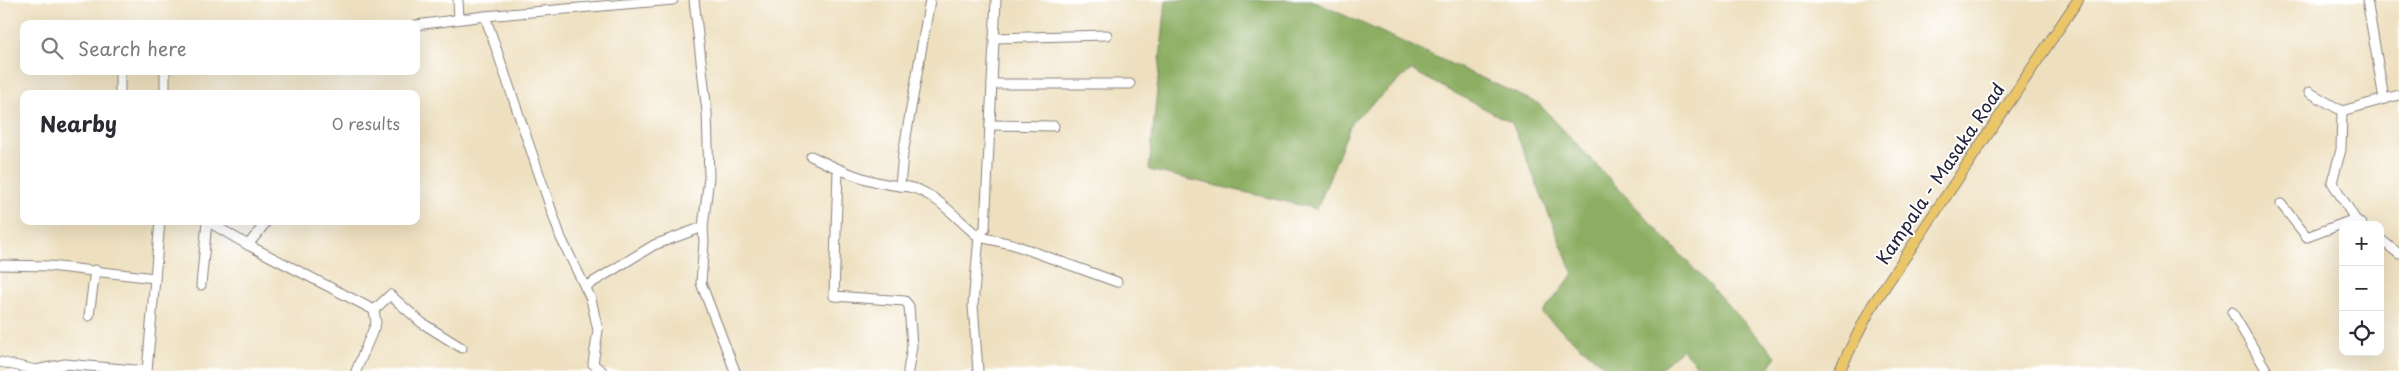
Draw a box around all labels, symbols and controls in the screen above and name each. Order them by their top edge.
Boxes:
search box [20,20,420,75]
icon: search [38,34,66,62]
text: Search here [78,34,187,62]
street label: Kampala - Masaka Road [1869,77,2011,269]
text: Nearby [40,107,117,139]
text: 0 results [332,111,400,135]
map controls [2339,221,2384,356]
button: + [2339,221,2384,266]
button: − [2339,266,2384,311]
button: locate [2339,311,2384,356]

